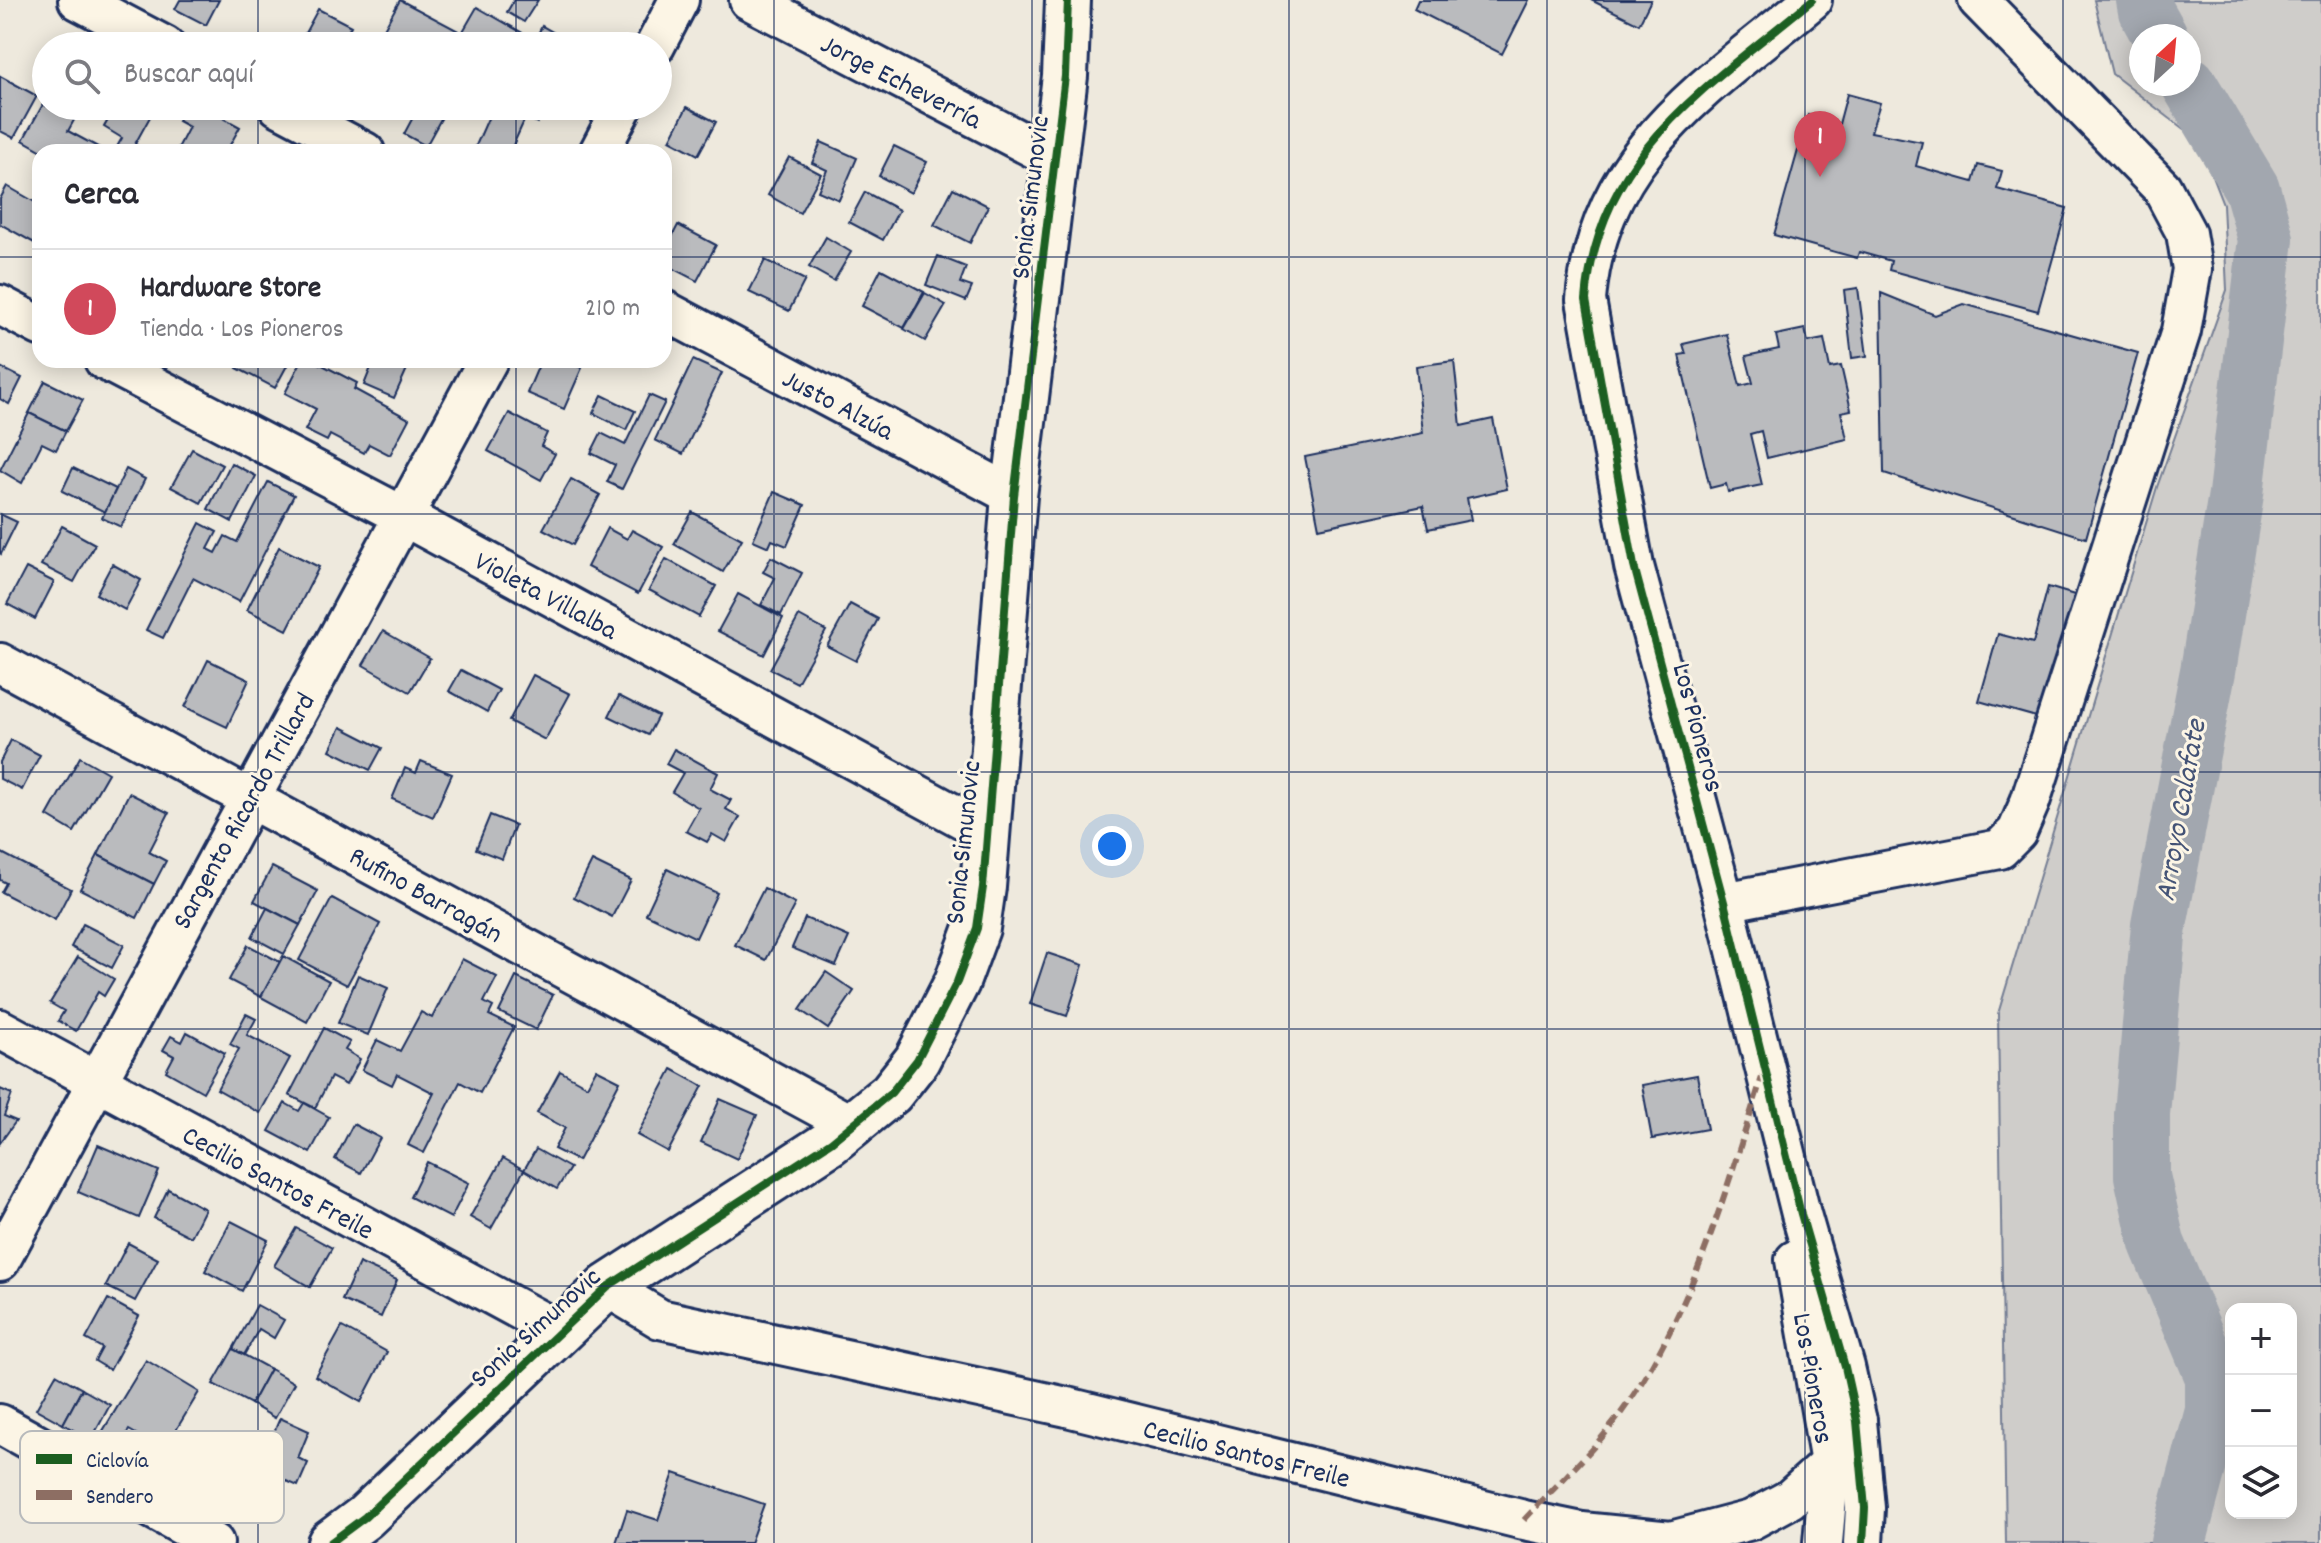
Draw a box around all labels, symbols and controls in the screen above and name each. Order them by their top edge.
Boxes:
north arrow [2129,24,2201,96]
street label: Jorge Echeverría [812,27,988,143]
search box [32,32,672,120]
icon: search [60,54,104,98]
text: Buscar aquí [124,55,254,98]
pin: 1 [1794,111,1846,177]
street label: Sonia Simunovic [1003,113,1063,282]
text: Cerca [64,172,138,221]
text: Hardware Store [140,269,321,312]
text: 1 [87,291,93,328]
text: 210 m [585,291,640,328]
text: Tienda · Los Pioneros [140,312,344,349]
street label: Justo Alzúa [774,361,900,454]
street label: Violeta Villalba [466,544,624,653]
street label: Los Pioneros [1659,659,1732,797]
street label: Sargento Ricardo Trillard [165,687,328,938]
water label: Arroyo Calafate [2146,715,2221,905]
street label: Sonia Simunovic [937,759,994,926]
your location [1092,826,1132,866]
street label: Rufino Barragán [341,839,509,956]
street label: Cecilio Santos Freile [174,1118,380,1253]
street label: Sonia Simunovic [463,1260,612,1400]
map controls [2225,1303,2297,1519]
button: + [2225,1303,2297,1375]
street label: Los Pioneros [1779,1310,1841,1447]
button: − [2225,1375,2297,1447]
street label: Cecilio Santos Freile [1138,1412,1353,1502]
legend [20,1431,284,1523]
text: Ciclovía [86,1447,149,1478]
button: layers [2225,1447,2297,1519]
text: Sendero [86,1483,154,1514]

